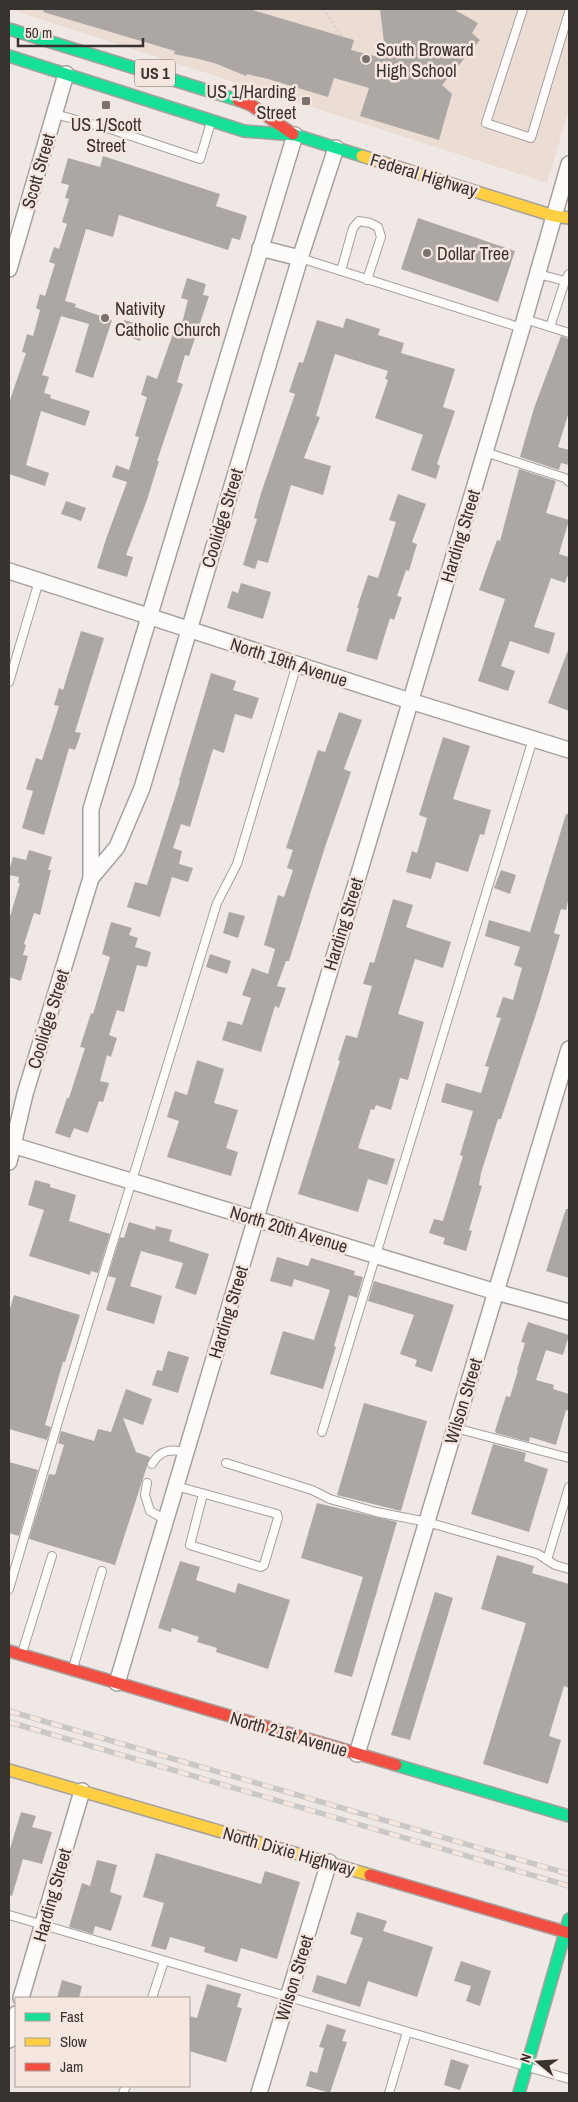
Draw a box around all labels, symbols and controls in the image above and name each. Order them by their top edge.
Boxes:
scale bar [18,15,142,47]
text: 50 m [25,22,52,43]
place label: South Broward High School [376,37,474,83]
marker: South Broward High School [360,53,372,65]
road number: US 1 [135,59,175,86]
place label: US 1/Harding Street [207,79,297,125]
marker: US 1/Harding Street [300,95,312,107]
marker: US 1/Scott Street [100,99,112,111]
place label: US 1/Scott Street [71,112,141,158]
street label: Scott Street [15,130,61,212]
street label: Federal Highway [367,147,481,203]
place label: Dollar Tree [437,241,509,266]
marker: Dollar Tree [421,247,433,259]
place label: Nativity Catholic Church [115,296,221,342]
marker: Nativity Catholic Church [99,312,111,324]
street label: Coolidge Street [195,465,249,571]
street label: Harding Street [434,486,486,586]
street label: North 19th Avenue [227,631,351,693]
street label: Harding Street [317,874,369,974]
street label: Coolidge Street [21,966,75,1072]
street label: North 20th Avenue [227,1199,351,1259]
street label: Harding Street [202,1262,254,1362]
street label: Wilson Street [438,1355,488,1447]
street label: North 21st Avenue [227,1705,351,1763]
street label: North Dixie Highway [220,1820,358,1882]
street label: Harding Street [27,1845,77,1945]
street label: Wilson Street [269,1932,319,2024]
legend [15,1997,190,2087]
text: Fast [60,2006,84,2027]
text: Slow [60,2031,87,2052]
north arrow [513,2037,563,2087]
text: N [516,2051,535,2065]
text: Jam [60,2056,83,2077]

